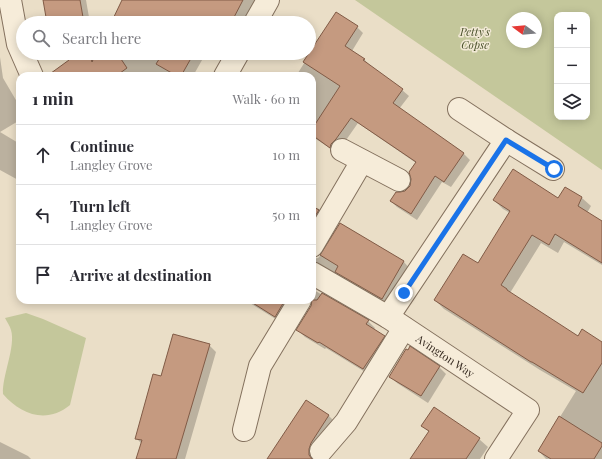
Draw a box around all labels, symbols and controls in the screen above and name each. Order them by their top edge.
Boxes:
north arrow [506,12,542,48]
map controls [554,12,590,120]
button: + [554,12,590,48]
search box [16,16,316,60]
park label: Petty's Copse [459,24,491,52]
icon: search [30,27,52,49]
text: Search here [62,28,141,48]
button: − [554,48,590,84]
button: layers [554,84,590,120]
text: 1 min [32,87,74,109]
text: Walk · 60 m [232,90,300,107]
text: Continue [70,136,134,156]
icon: ahead [32,144,54,166]
text: 10 m [273,146,300,163]
text: Langley Grove [70,156,153,173]
route start [545,160,563,178]
text: Turn left [70,196,131,216]
icon: left [32,204,54,226]
text: 50 m [272,206,300,223]
text: Langley Grove [70,216,153,233]
icon: arrive [32,264,54,286]
text: Arrive at destination [70,265,212,285]
route end [395,284,413,302]
street label: Avington Way [413,330,478,380]

